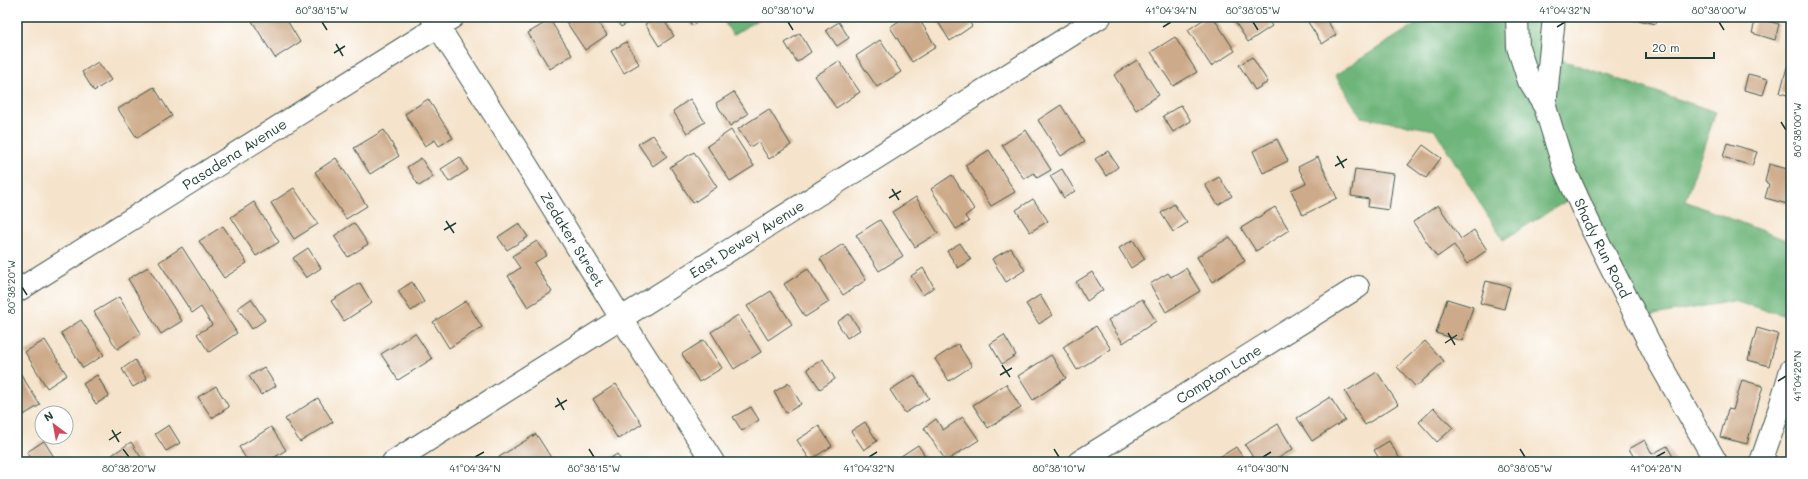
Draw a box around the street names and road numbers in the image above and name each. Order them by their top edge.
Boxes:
street label: Pasadena Avenue [179,114,290,194]
street label: Zedaker Street [536,188,609,290]
street label: Shady Run Road [1570,195,1635,301]
street label: East Dewey Avenue [685,196,808,282]
street label: Compton Lane [1172,340,1265,408]

